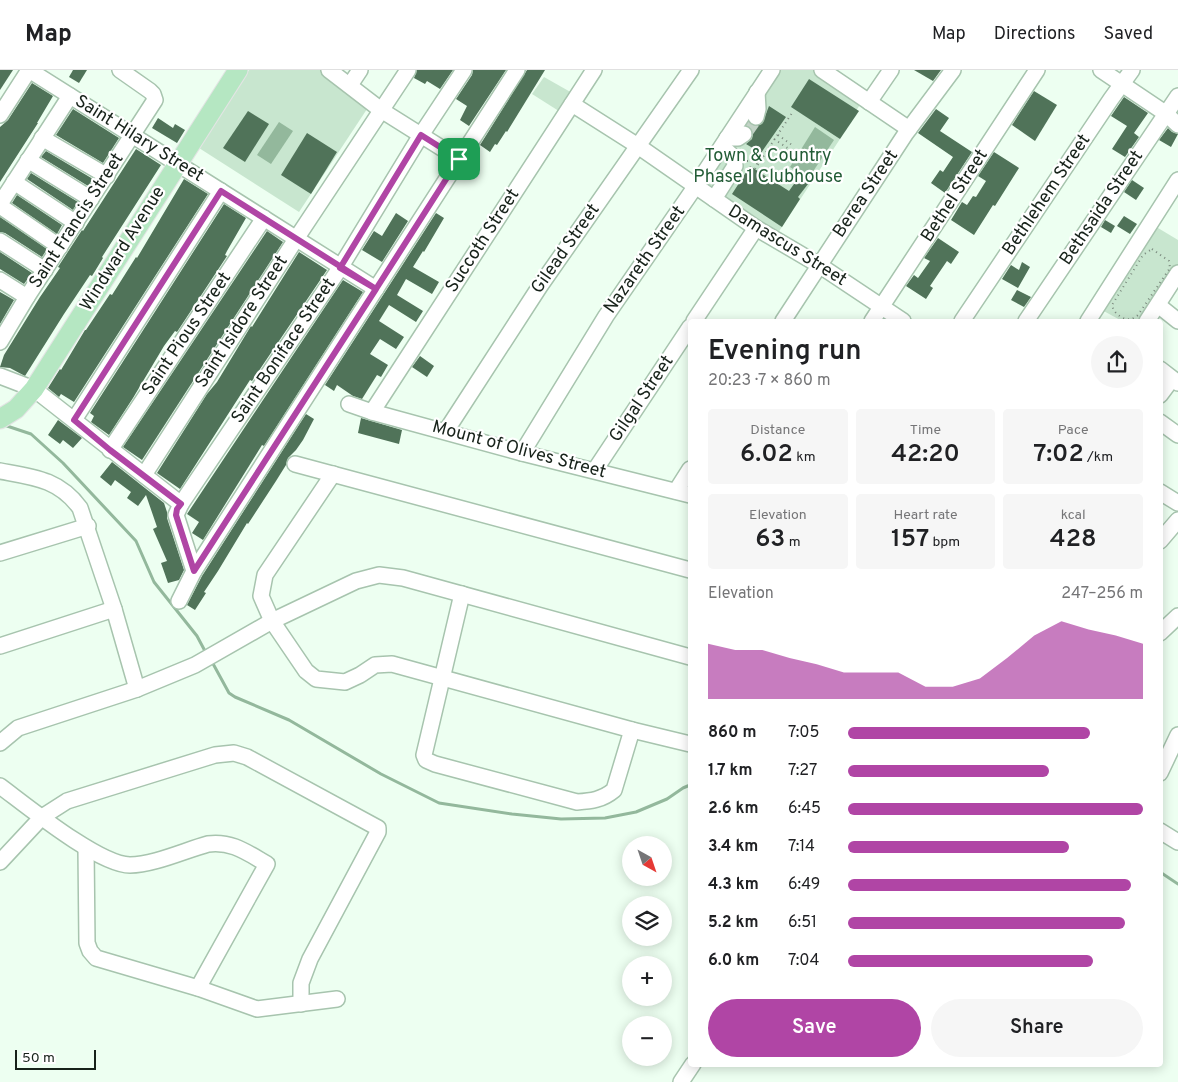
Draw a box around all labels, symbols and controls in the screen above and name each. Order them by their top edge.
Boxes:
text: Map [25,20,72,50]
text: Map [932,23,966,46]
text: Directions [994,23,1076,46]
text: Saved [1104,23,1153,46]
street label: Saint Hilary Street [70,90,208,188]
street label: Bethlehem Street [998,130,1096,260]
pin [438,138,480,180]
icon: arrive [445,145,473,173]
park label: Town & Country Phase 1 Clubhouse [693,145,843,189]
street label: Bethel Street [916,145,994,247]
street label: Berea Street [828,146,904,242]
street label: Bethsaida Street [1055,146,1149,270]
street label: Saint Francis Street [25,149,129,293]
street label: Windward Avenue [75,182,171,316]
street label: Succoth Street [441,185,525,297]
street label: Gilead Street [526,199,606,299]
street label: Damascus Street [723,200,851,292]
street label: Nazareth Street [599,201,691,319]
street label: Saint Isidore Street [191,251,293,393]
street label: Saint Pious Street [137,268,237,400]
street label: Saint Boniface Street [227,274,341,428]
text: Evening run [708,334,862,370]
button: share [1091,336,1143,388]
street label: Gilgal Street [605,351,679,447]
text: 20:23 · 7 × 860 m [708,371,830,391]
street label: Mount of Olives Street [430,416,608,484]
text: Distance [750,422,805,439]
text: Time [910,422,941,439]
text: Pace [1058,422,1089,439]
text: 6.02 [740,439,793,471]
text: 42:20 [891,439,960,471]
text: 7:02 [1033,439,1084,471]
text: km [793,449,816,466]
text: /km [1084,449,1113,466]
text: Elevation [749,507,807,524]
text: Heart rate [893,507,958,524]
text: kcal [1061,507,1086,524]
text: 63 [755,524,785,556]
text: 157 [891,524,929,556]
text: 428 [1050,524,1097,556]
text: m [785,534,801,551]
text: bpm [929,534,960,551]
text: Elevation [708,584,774,604]
text: 247–256 m [1061,584,1143,604]
text: 860 m [708,723,756,743]
text: 7:05 [788,723,820,743]
text: 1.7 km [708,761,753,781]
text: 7:27 [788,761,817,781]
text: 2.6 km [708,799,759,819]
text: 6:45 [788,799,821,819]
north arrow [622,836,672,886]
map controls [622,836,672,1066]
text: 3.4 km [708,837,758,857]
text: 7:14 [788,837,815,857]
text: 4.3 km [708,875,759,895]
text: 6:49 [788,875,820,895]
button: layers [622,896,672,946]
text: 5.2 km [708,913,758,933]
text: 6:51 [788,913,817,933]
text: 6.0 km [708,951,759,971]
text: 7:04 [788,951,820,971]
button: + [622,956,672,1006]
button: Save [708,999,921,1057]
button: Share [931,999,1143,1057]
button: − [622,1016,672,1066]
scale bar [15,1047,96,1070]
text: 50 m [22,1050,55,1067]

